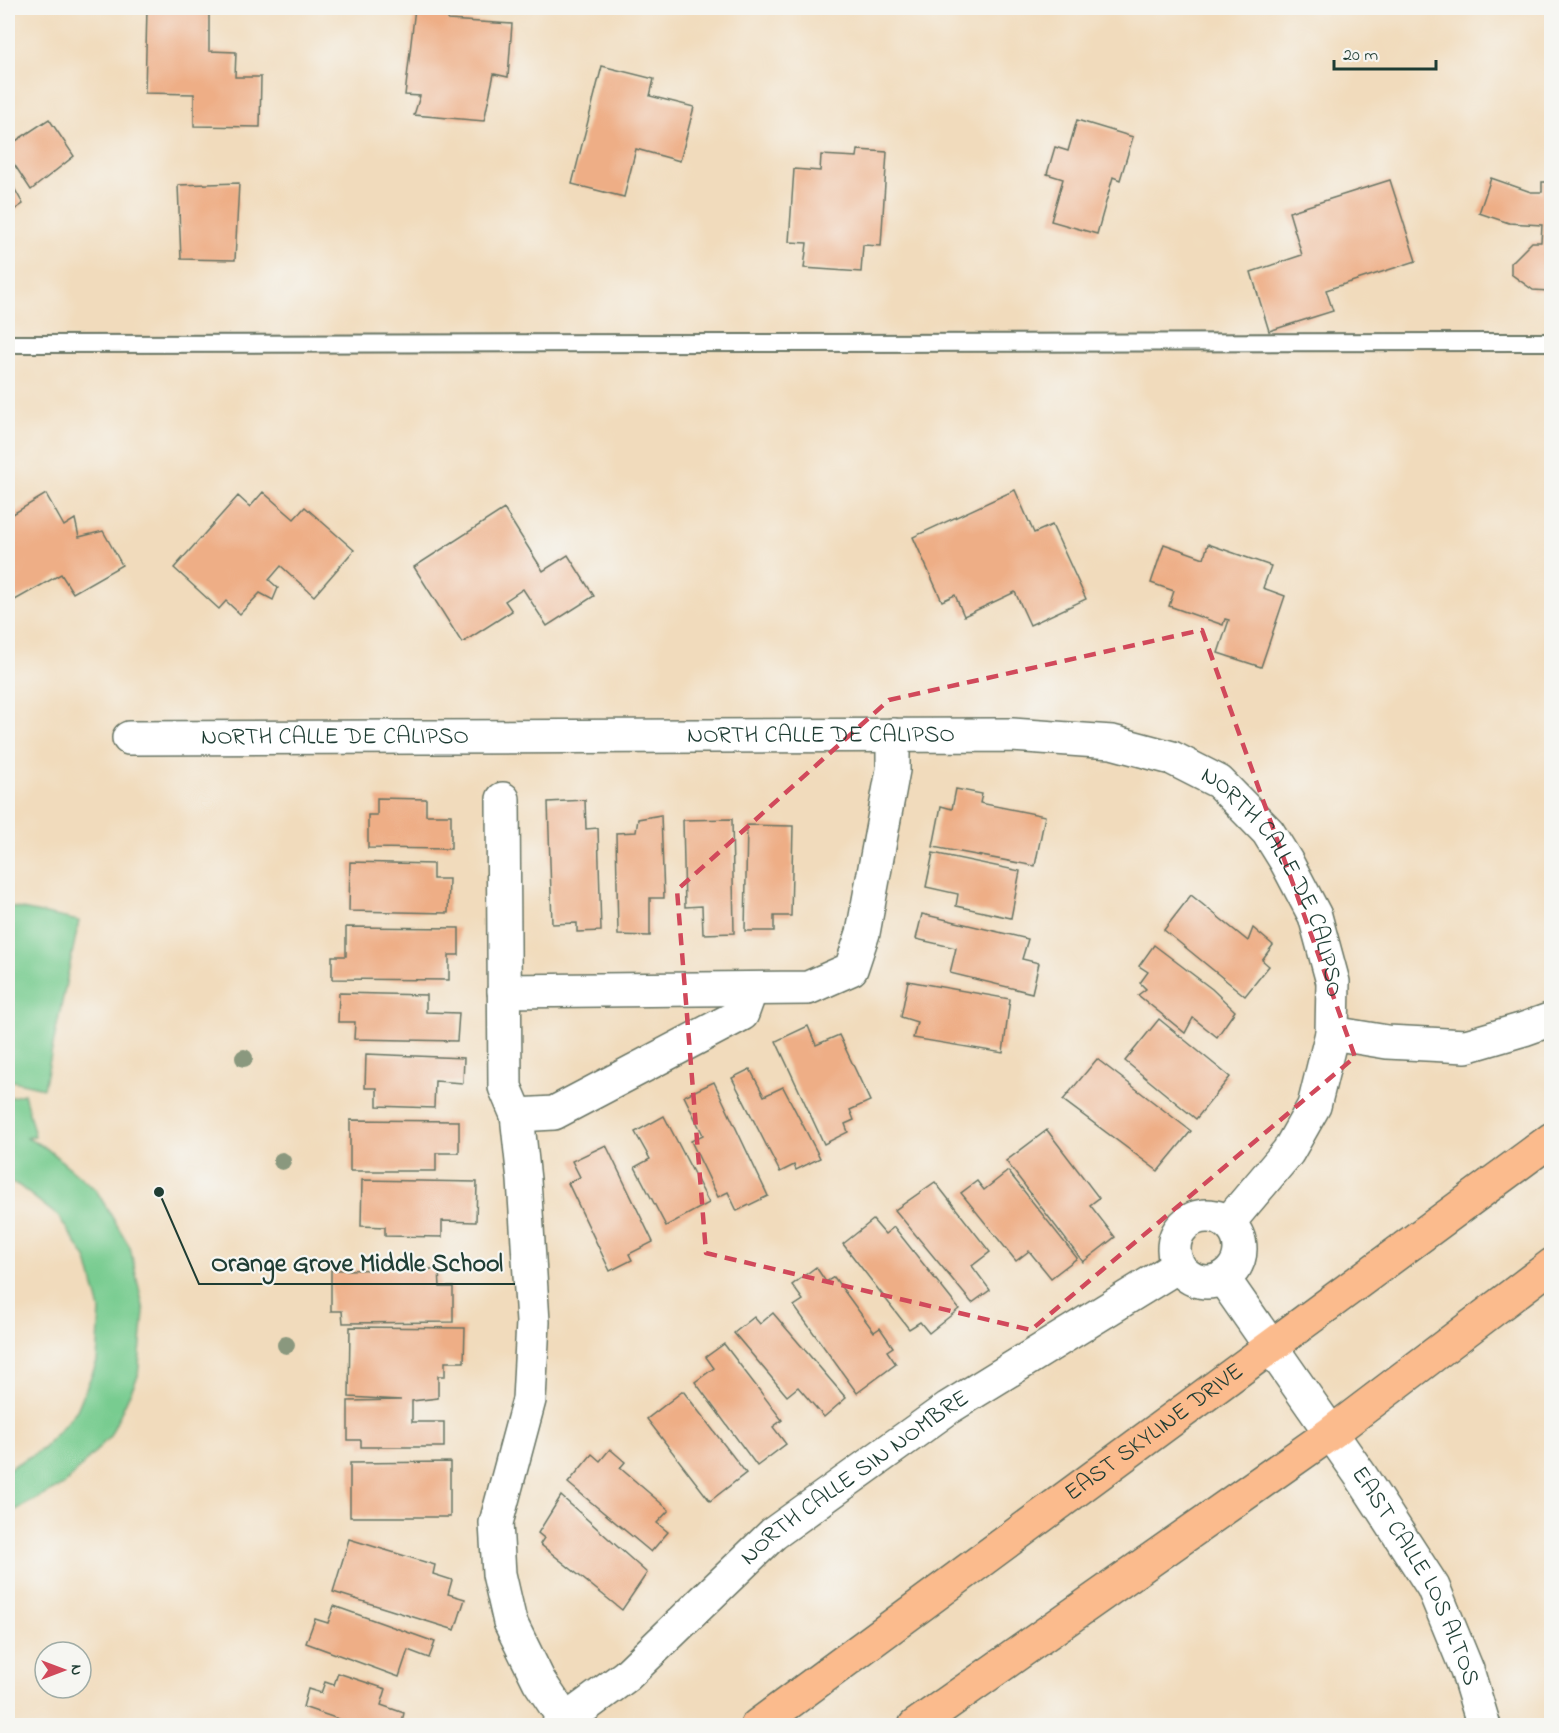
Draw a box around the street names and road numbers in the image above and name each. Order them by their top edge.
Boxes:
street label: NORTH CALLE DE CALIPSO [687,718,955,754]
street label: NORTH CALLE DE CALIPSO [201,719,469,755]
street label: NORTH CALLE DE CALIPSO [1195,758,1351,998]
street label: EAST SKYLINE DRIVE [1058,1355,1251,1510]
street label: NORTH CALLE SIN NOMBRE [732,1381,976,1574]
street label: EAST CALLE LOS ALTOS [1342,1459,1488,1690]

